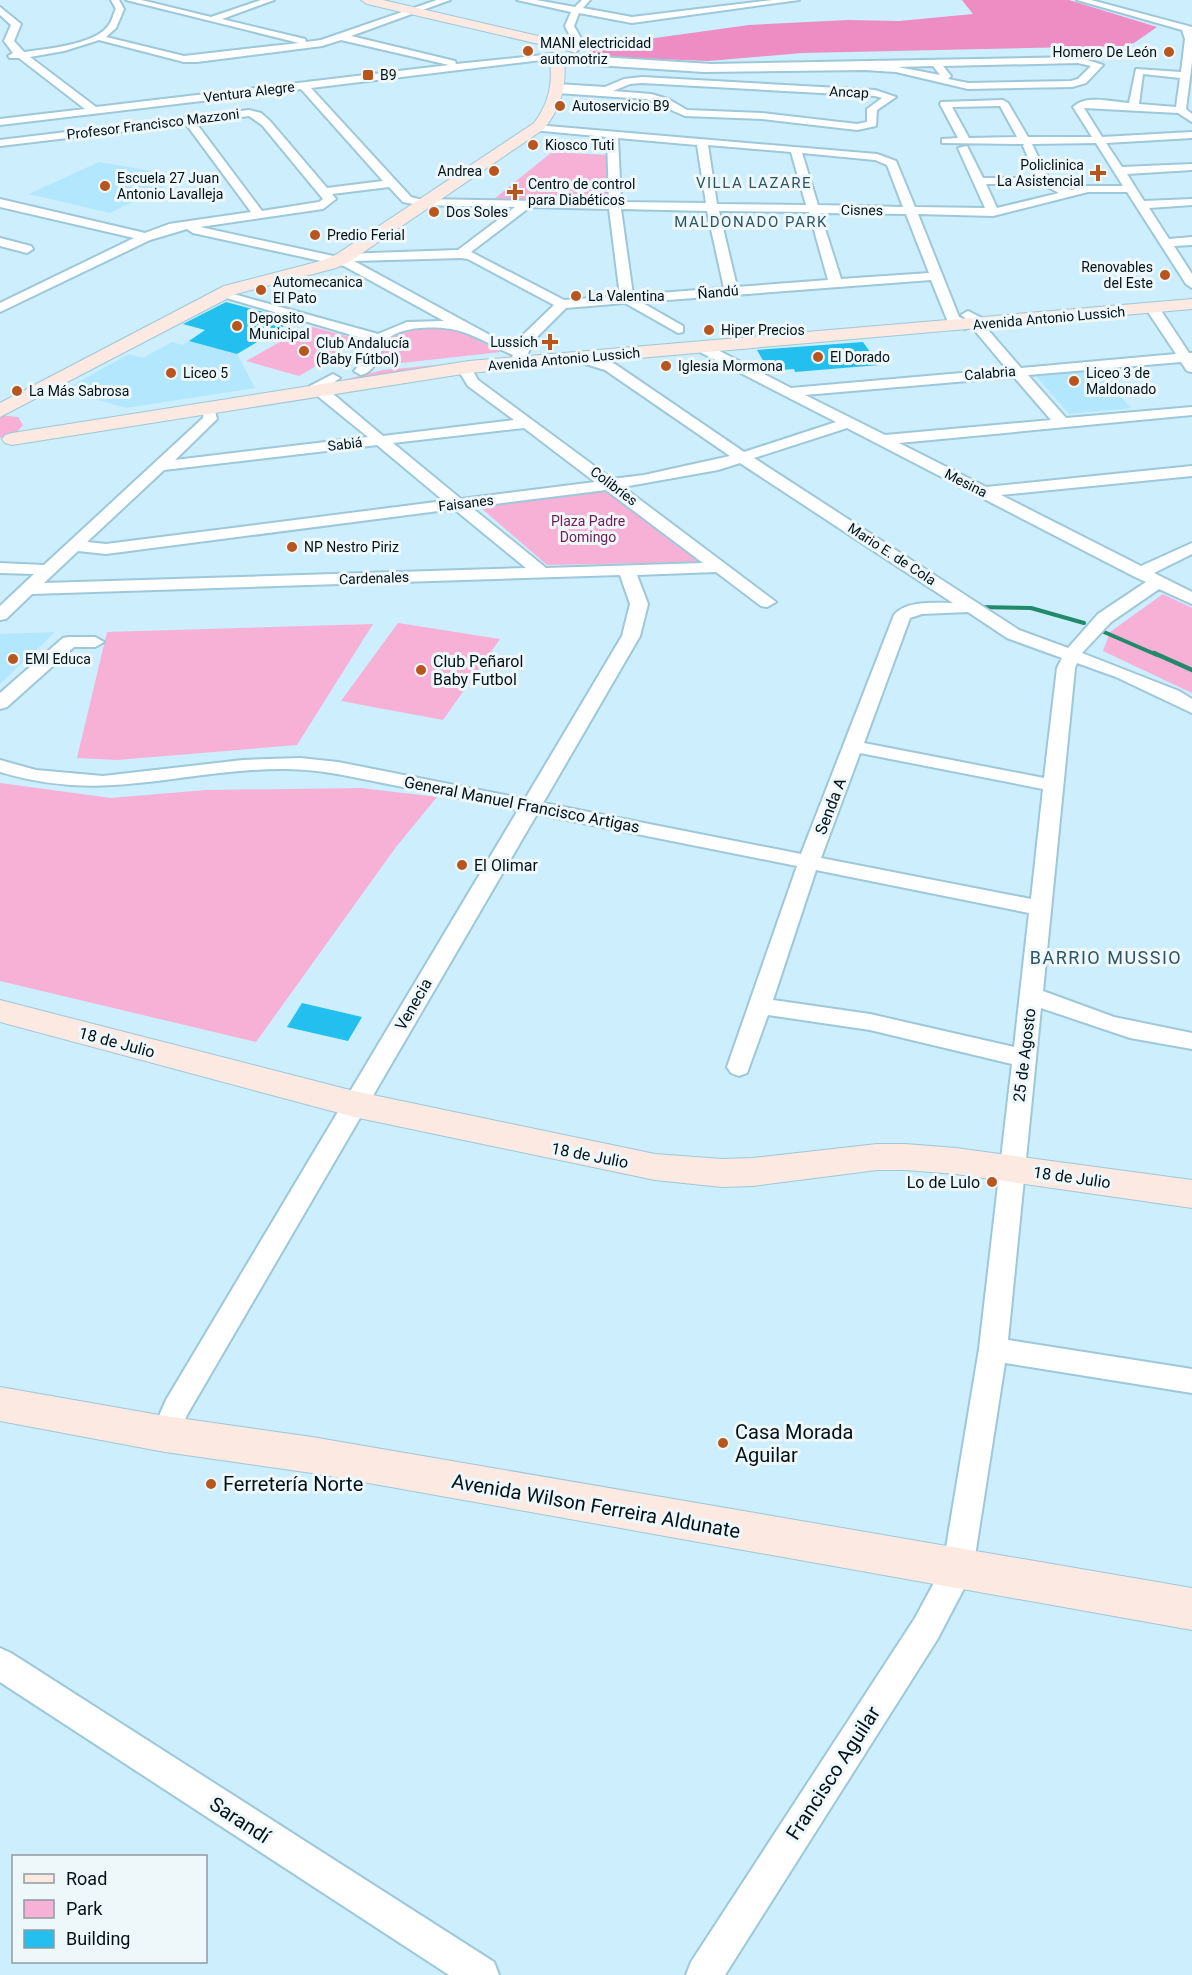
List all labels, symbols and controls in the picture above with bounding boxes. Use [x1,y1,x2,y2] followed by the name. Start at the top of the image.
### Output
[540,35,651,67] place label: MANI electricidad automotriz
[521,44,535,58] marker: MANI electricidad automotriz
[1052,44,1157,60] place label: Homero De León
[1162,45,1176,59] marker: Homero De León
[380,67,397,83] place label: B9
[361,68,375,82] marker: B9
[203,78,295,106] street label: Ventura Alegre
[829,83,869,101] street label: Ancap
[572,98,670,114] place label: Autoservicio B9
[553,99,567,113] marker: Autoservicio B9
[66,105,240,143] street label: Profesor Francisco Mazzoni
[545,137,614,153] place label: Kiosco Tuti
[526,138,540,152] marker: Kiosco Tuti
[997,157,1084,189] place label: Policlinica La Asistencial
[438,163,482,179] place label: Andrea
[487,164,501,178] marker: Andrea
[1089,164,1107,182] marker: Policlinica La Asistencial
[117,170,223,202] place label: Escuela 27 Juan Antonio Lavalleja
[696,174,812,192] district label: VILLA LAZARE
[528,176,635,208] place label: Centro de control para Diabéticos
[98,179,112,193] marker: Escuela 27 Juan Antonio Lavalleja
[506,183,524,201] marker: Centro de control para Diabéticos
[841,202,883,218] street label: Cisnes
[446,204,508,220] place label: Dos Soles
[427,205,441,219] marker: Dos Soles
[674,213,828,231] district label: MALDONADO PARK
[327,227,405,243] place label: Predio Ferial
[308,228,322,242] marker: Predio Ferial
[1081,259,1153,291] place label: Renovables del Este
[1158,268,1172,282] marker: Renovables del Este
[273,274,363,306] place label: Automecanica El Pato
[697,281,739,302] street label: Ñandú
[254,283,268,297] marker: Automecanica El Pato
[588,288,665,304] place label: La Valentina
[569,289,583,303] marker: La Valentina
[972,303,1126,333] street label: Avenida Antonio Lussich
[249,310,310,342] place label: Deposito Municipal
[230,319,244,333] marker: Deposito Municipal
[721,322,805,338] place label: Hiper Precios
[702,323,716,337] marker: Hiper Precios
[490,334,538,350] place label: Lussich
[316,335,409,368] place label: Club Andalucía (Baby Fútbol)
[543,335,557,349] marker: Lussich
[297,344,311,358] marker: Club Andalucía (Baby Fútbol)
[487,344,641,374] street label: Avenida Antonio Lussich
[830,349,890,365] place label: El Dorado
[811,350,825,364] marker: El Dorado
[678,358,783,374] place label: Iglesia Mormona
[659,359,673,373] marker: Iglesia Mormona
[964,363,1016,383] street label: Calabria
[183,365,228,381] place label: Liceo 5
[1086,365,1156,397] place label: Liceo 3 de Maldonado
[164,366,178,380] marker: Liceo 5
[1067,374,1081,388] marker: Liceo 3 de Maldonado
[29,383,129,399] place label: La Más Sabrosa
[10,384,24,398] marker: La Más Sabrosa
[327,434,363,454] street label: Sabiá
[587,463,641,509] street label: Colibríes
[942,466,990,500] street label: Mesina
[437,492,495,514] street label: Faisanes
[551,513,625,545] park label: Plaza Padre Domingo
[845,520,939,588] street label: Mario E. de Cola
[304,539,399,555] place label: NP Nestro Piriz
[285,540,299,554] marker: NP Nestro Piriz
[339,569,409,587] street label: Cardenales
[25,651,91,667] place label: EMI Educa
[6,652,20,666] marker: EMI Educa
[433,652,523,689] place label: Club Peñarol Baby Futbol
[414,663,428,677] marker: Club Peñarol Baby Futbol
[402,772,641,837] street label: General Manuel Francisco Artigas
[811,775,850,837] street label: Senda A
[474,856,538,875] place label: El Olimar
[455,858,469,872] marker: El Olimar
[1030,947,1182,968] district label: BARRIO MUSSIO
[391,975,436,1034] street label: Venecia
[1009,1007,1040,1103] street label: 25 de Agosto
[77,1023,157,1062] street label: 18 de Julio
[550,1139,630,1172] street label: 18 de Julio
[1032,1163,1112,1192] street label: 18 de Julio
[907,1173,980,1192] place label: Lo de Lulo
[985,1175,999,1189] marker: Lo de Lulo
[735,1420,853,1467] place label: Casa Morada Aguilar
[716,1436,730,1450] marker: Casa Morada Aguilar
[450,1469,742,1543] street label: Avenida Wilson Ferreira Aldunate
[223,1472,363,1496] place label: Ferretería Norte
[204,1477,218,1491] marker: Ferretería Norte
[781,1702,885,1844] street label: Francisco Aguilar
[205,1792,276,1849] street label: Sarandí
[12,1855,207,1963] legend
[66,1868,107,1889] text: Road
[66,1898,103,1919] text: Park
[66,1928,130,1949] text: Building

